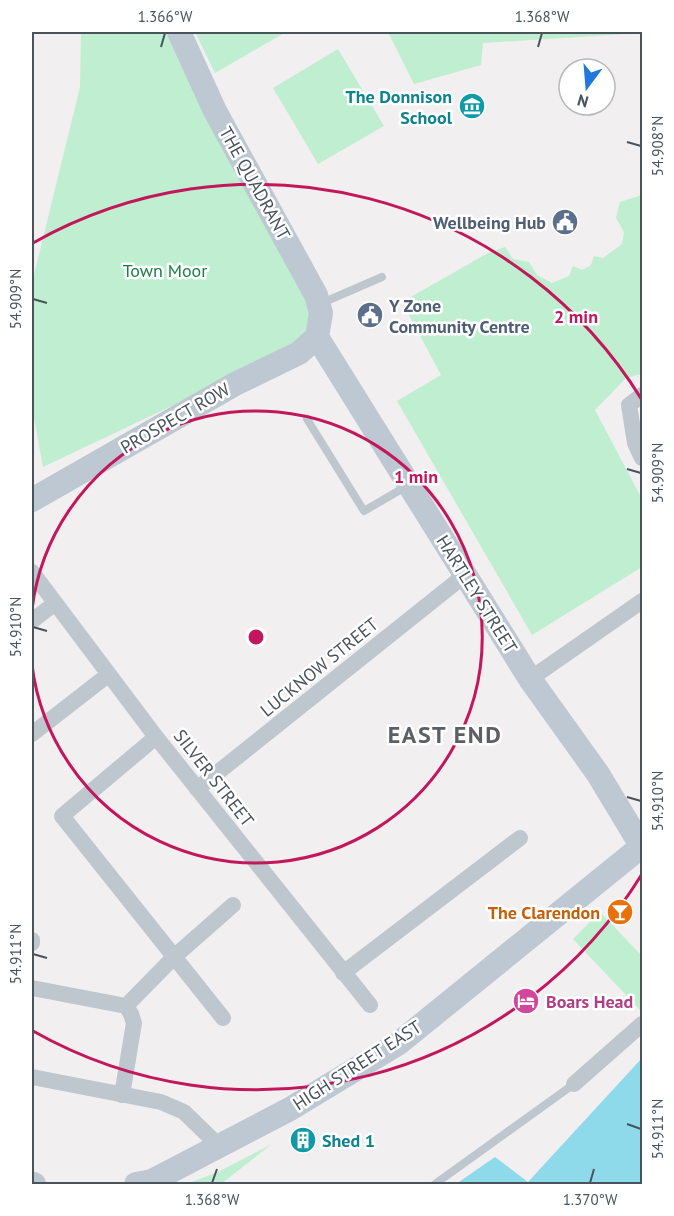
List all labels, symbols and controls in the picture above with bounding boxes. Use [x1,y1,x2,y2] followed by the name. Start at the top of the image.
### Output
[138,7,193,26] text: 1.366°W
[515,7,570,26] text: 1.368°W
[557,57,617,117] north arrow
[345,85,453,129] place label: The Donnison School
[575,90,591,112] text: N
[457,91,487,121] museum icon: The Donnison School
[648,116,667,176] text: 54.908°N
[214,122,296,244] street label: THE QUADRANT
[550,207,580,237] public building icon: Wellbeing Hub
[433,211,546,234] place label: Wellbeing Hub
[123,259,207,282] park label: Town Moor
[6,269,25,329] text: 54.909°N
[388,294,530,338] place label: Y Zone Community Centre
[355,300,385,330] public building icon: Y Zone Community Centre
[554,305,598,328] text: 2 min
[116,377,234,459] street label: PROSPECT ROW
[648,443,667,503] text: 54.909°N
[394,465,438,488] text: 1 min
[431,531,523,657] street label: HARTLEY STREET
[6,597,25,657] text: 54.910°N
[255,612,383,722] street label: LUCKNOW STREET
[246,627,266,647] centre of rings
[388,719,502,750] district label: EAST END
[169,725,259,831] street label: SILVER STREET
[648,771,667,831] text: 54.910°N
[605,897,635,927] bar icon: The Clarendon
[488,901,600,924] place label: The Clarendon
[6,924,25,984] text: 54.911°N
[511,986,541,1016] hotel icon: Boars Head
[546,990,633,1013] place label: Boars Head
[288,1015,426,1115] street label: HIGH STREET EAST
[648,1099,667,1159] text: 54.911°N
[288,1125,318,1155] building icon: Shed 1
[322,1129,375,1152] place label: Shed 1
[185,1190,240,1209] text: 1.368°W
[563,1190,618,1209] text: 1.370°W

